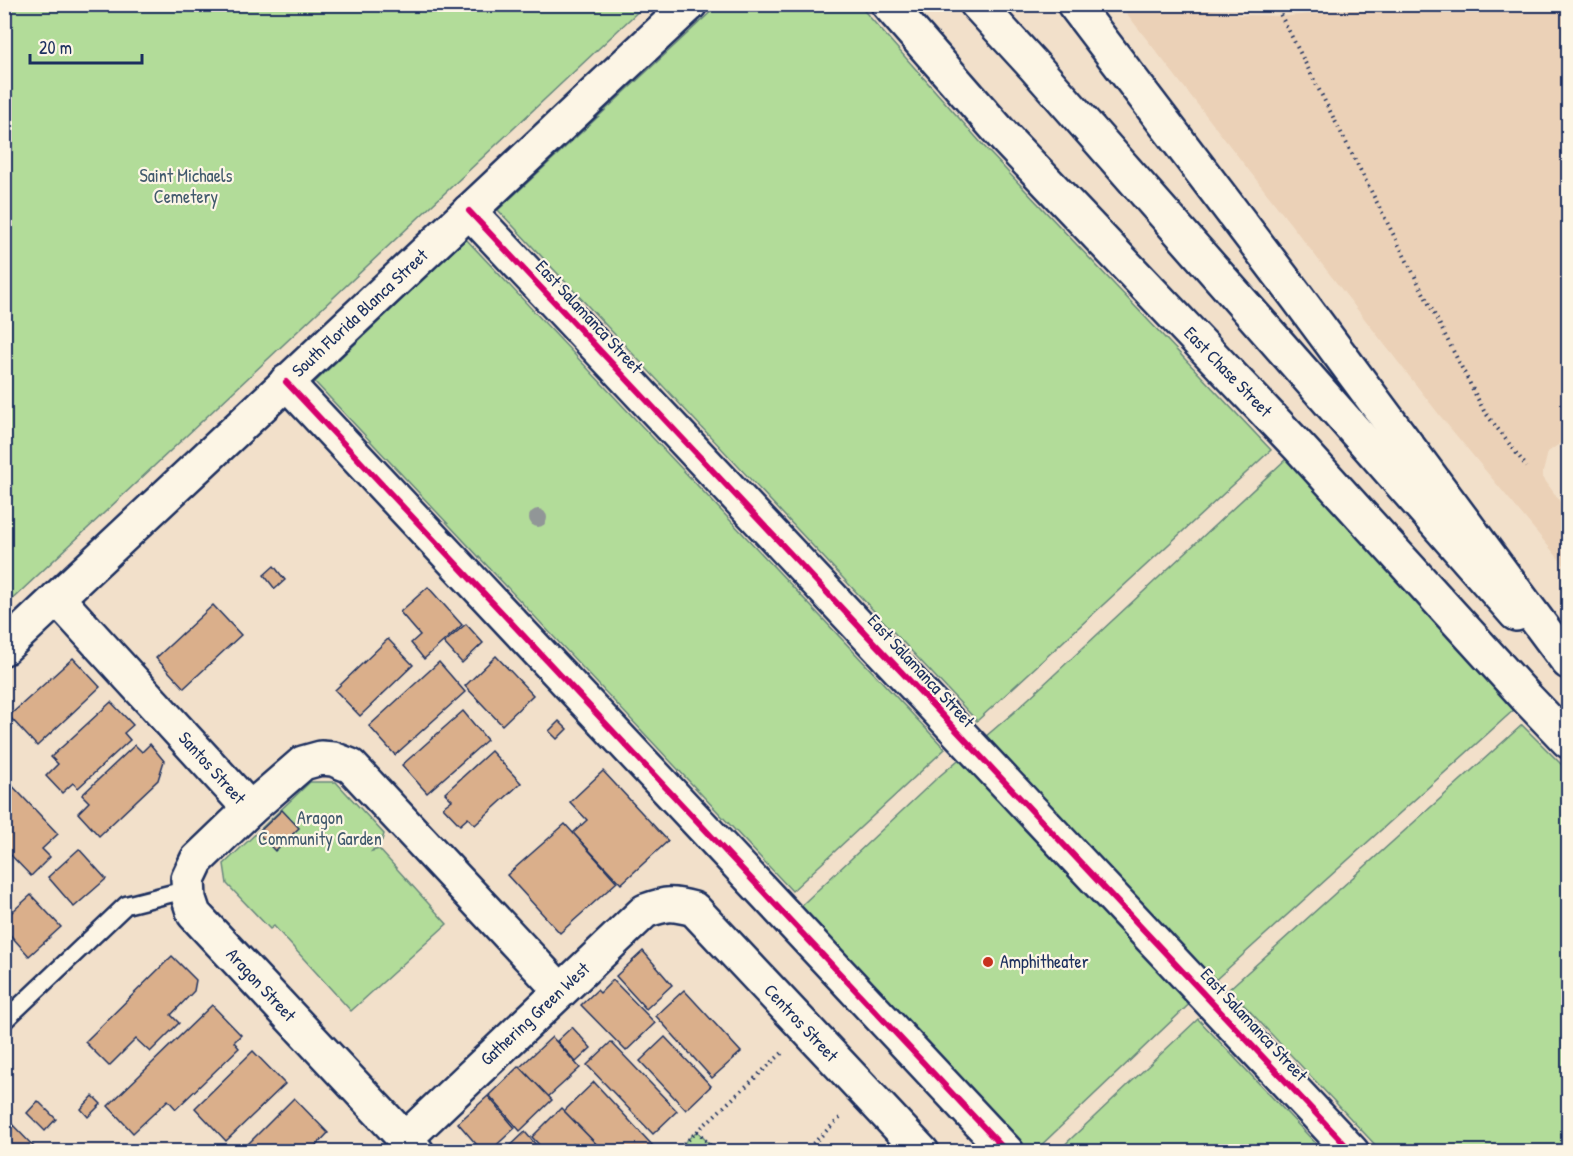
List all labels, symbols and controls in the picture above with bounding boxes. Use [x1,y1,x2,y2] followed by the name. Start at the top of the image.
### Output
[30,27,142,65] scale bar
[39,35,72,60] text: 20 m
[139,163,233,209] park label: Saint Michaels Cemetery
[286,242,434,382] street label: South Florida Blanca Street
[530,254,649,380] street label: East Salamanca Street
[1179,321,1279,423] street label: East Chase Street
[862,608,981,734] street label: East Salamanca Street
[173,726,252,810] street label: Santos Street
[258,805,382,851] park label: Aragon Community Garden
[221,942,303,1027] street label: Aragon Street
[1000,949,1089,974] place label: Amphitheater
[981,955,995,969] marker: Amphitheater
[474,956,595,1071] street label: Gathering Green West
[1195,962,1314,1088] street label: East Salamanca Street
[759,978,845,1068] street label: Centros Street

